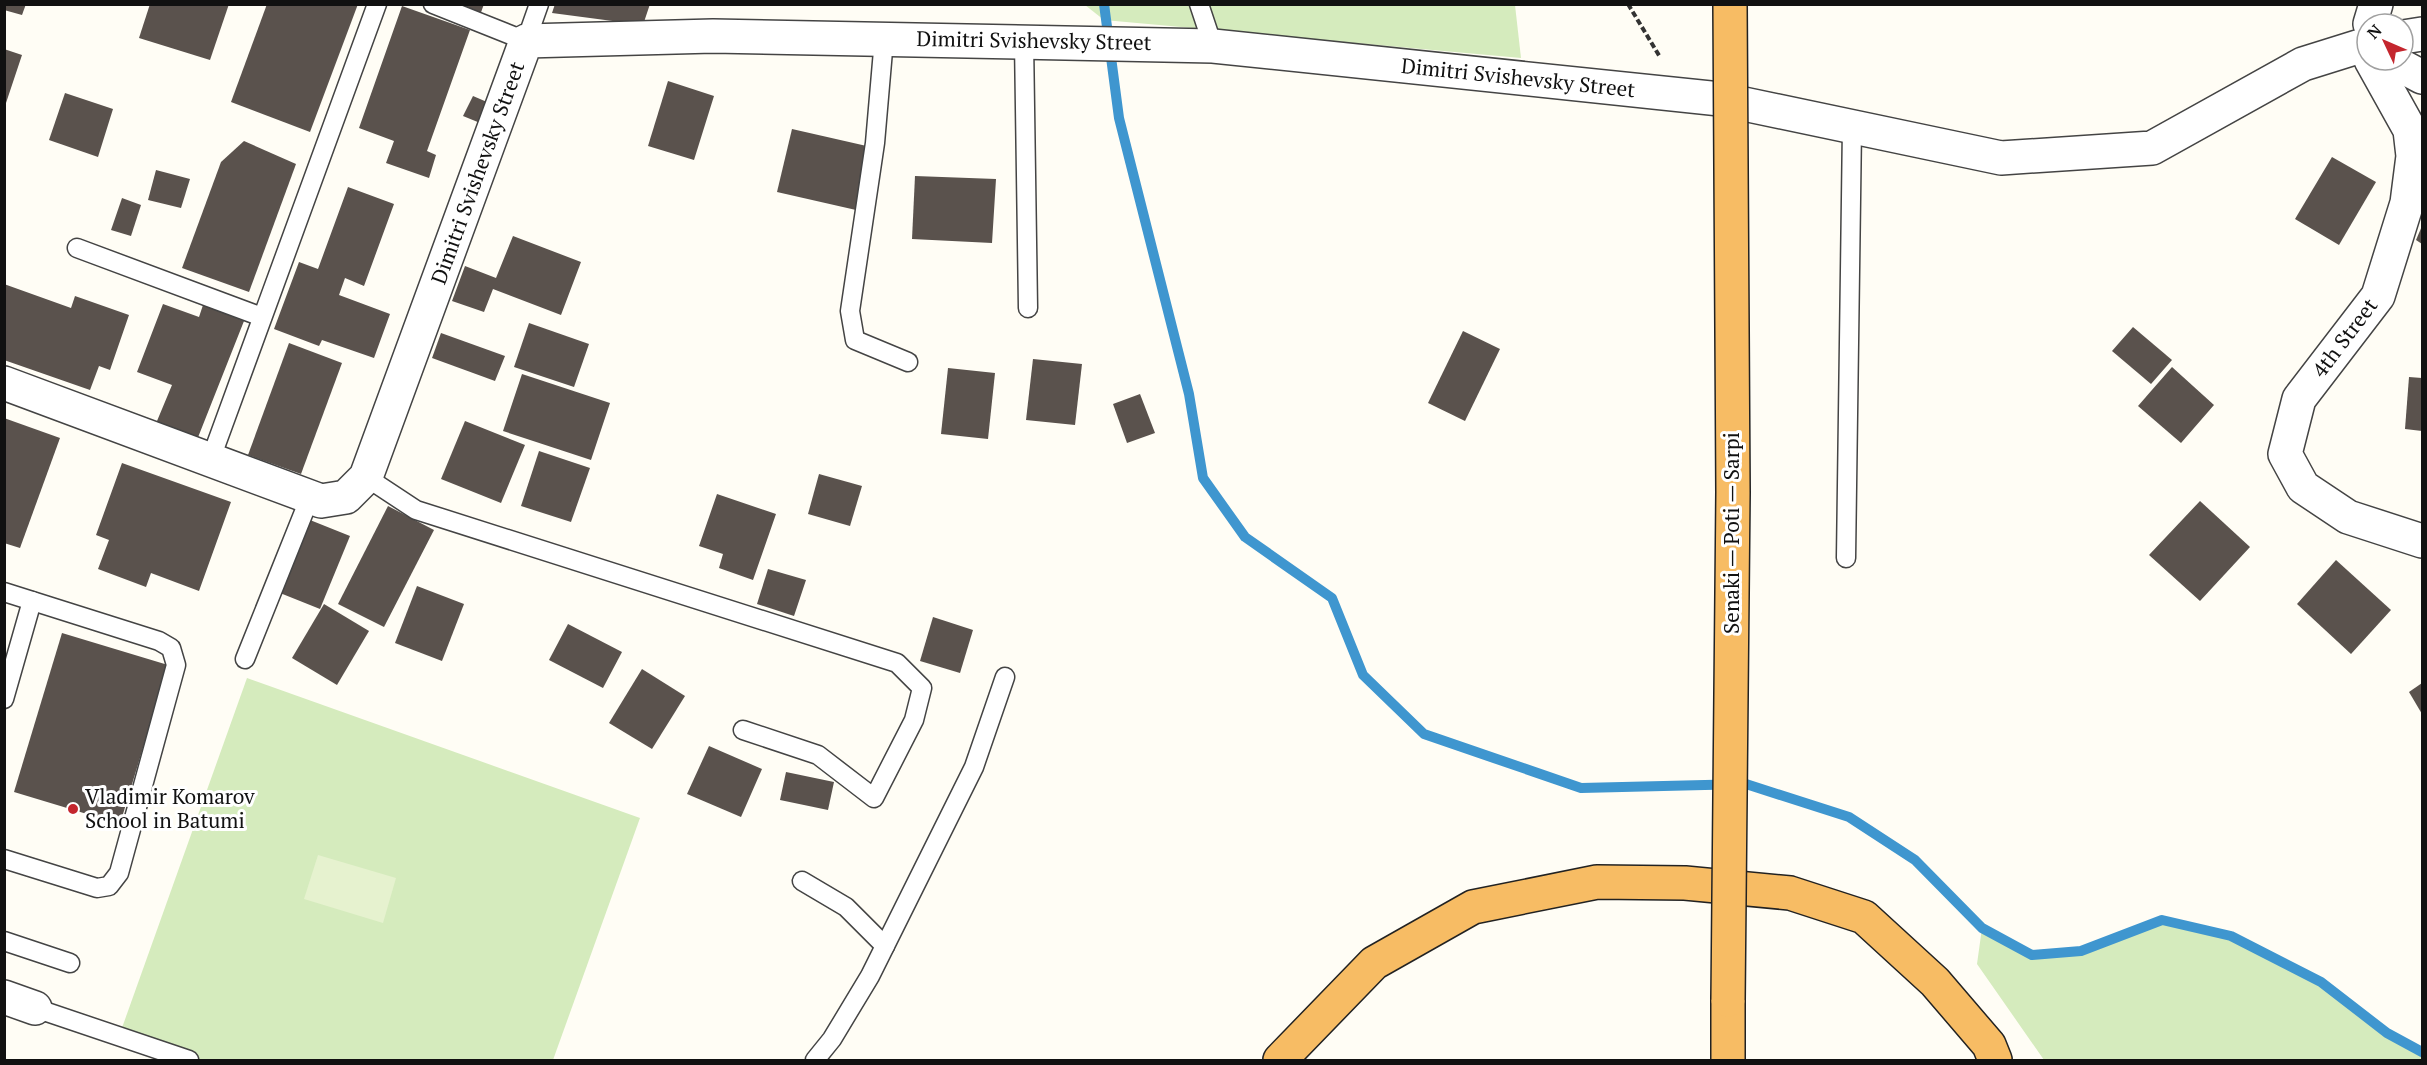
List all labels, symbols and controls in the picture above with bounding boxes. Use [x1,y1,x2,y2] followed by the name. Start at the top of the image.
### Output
[2355,12,2415,72] north arrow
[2362,20,2386,44] text: N
[916,24,1152,56] street label: Dimitri Svishevsky Street
[1400,51,1637,103] street label: Dimitri Svishevsky Street
[424,57,530,288] street label: Dimitri Svishevsky Street
[2305,292,2383,383] street label: 4th Street
[1717,432,1745,634] street label: Senaki — Poti — Sarpi
[85,782,255,834] place label: Vladimir Komarov School in Batumi
[66,802,80,816] marker: Vladimir Komarov School in Batumi

